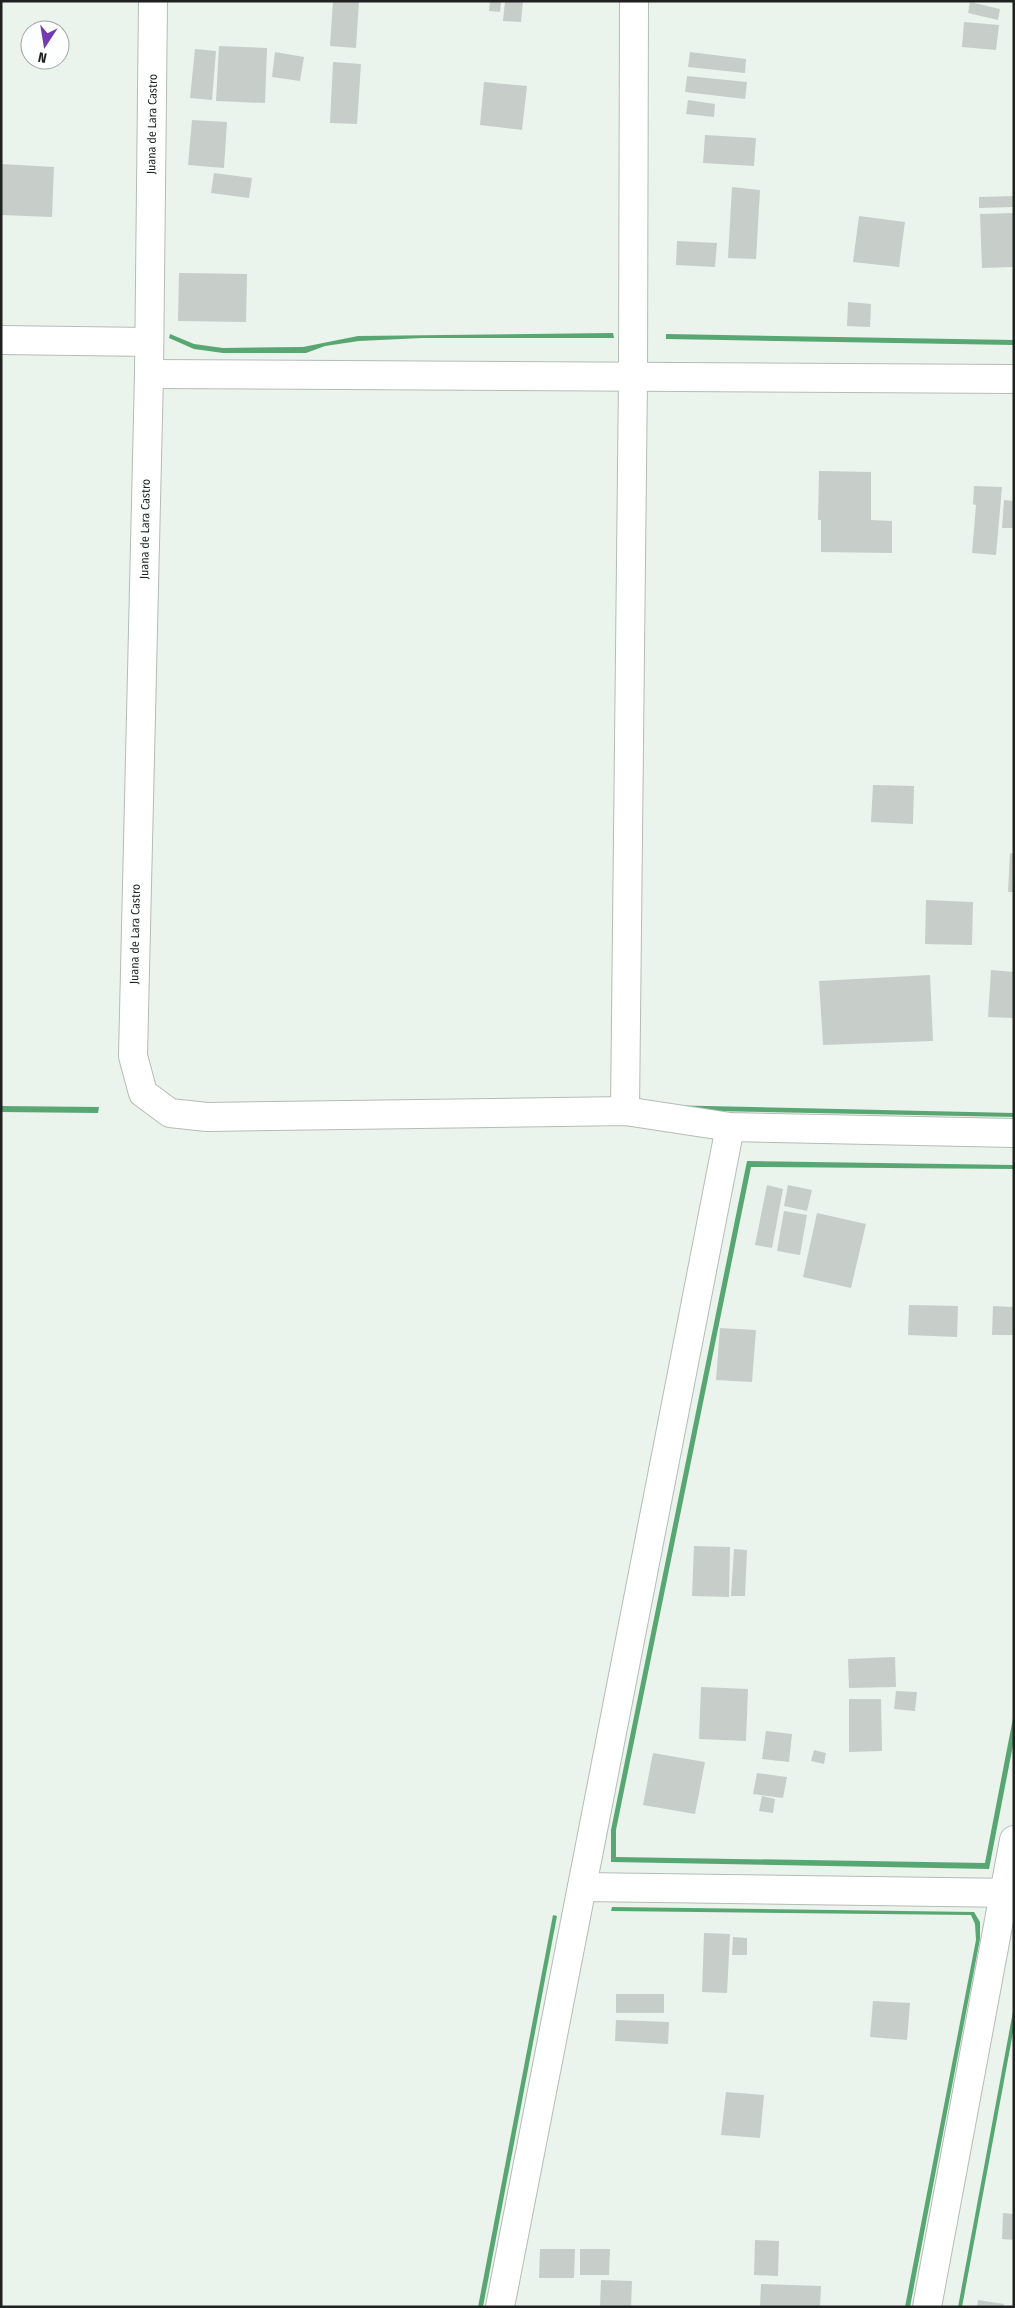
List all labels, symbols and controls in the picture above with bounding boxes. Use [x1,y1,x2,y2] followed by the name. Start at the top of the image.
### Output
[20,20,70,70] north arrow
[37,48,48,66] text: N
[144,74,160,174] street label: Juana de Lara Castro
[137,479,153,579] street label: Juana de Lara Castro
[127,884,143,984] street label: Juana de Lara Castro

